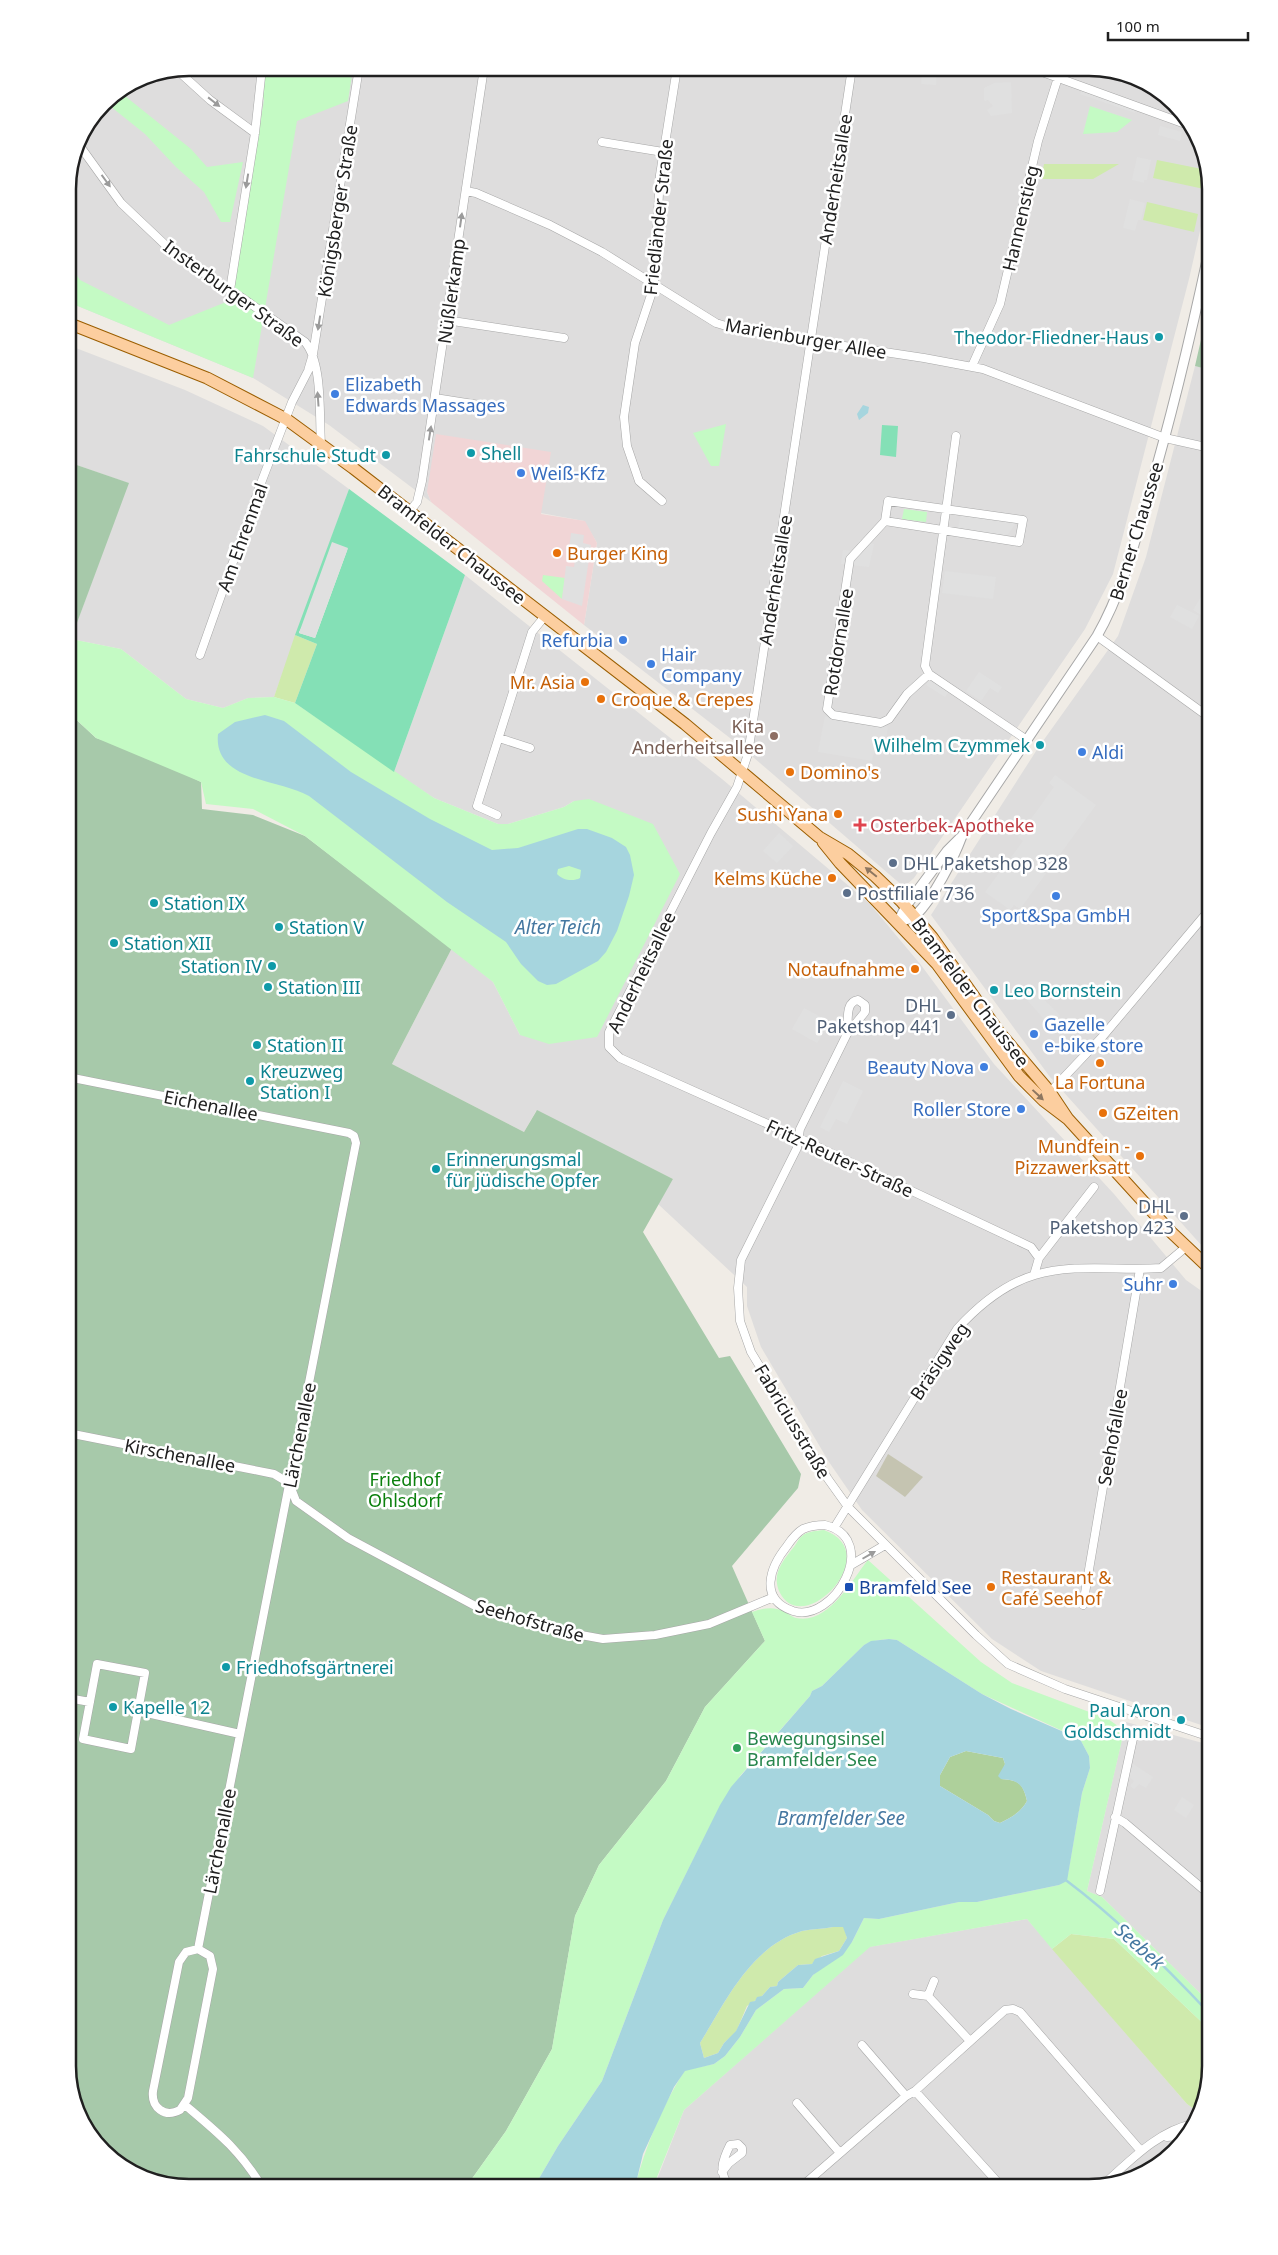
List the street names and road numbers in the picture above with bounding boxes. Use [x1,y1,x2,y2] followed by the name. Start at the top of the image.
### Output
[813,112,857,246] street label: Anderheitsallee
[312,123,362,299] street label: Königsberger Straße
[638,138,678,296] street label: Friedländer Straße
[996,163,1044,273] street label: Hannenstieg
[159,234,309,352] street label: Insterburger Straße
[432,237,470,345] street label: Nüßlerkamp
[723,312,889,364] street label: Marienburger Allee
[1103,459,1169,603] street label: Berner Chaussee
[211,479,273,595] street label: Am Ehrenmal
[373,479,531,609] street label: Bramfelder Chaussee
[753,513,797,647] street label: Anderheitsallee
[818,586,858,698] street label: Rotdornallee
[601,907,681,1037] street label: Anderheitsallee
[907,912,1035,1072] street label: Bramfelder Chaussee
[162,1084,260,1126] street label: Eichenallee
[763,1113,917,1203] street label: Fritz-Reuter-Straße
[904,1318,974,1404] street label: Bräsigweg
[749,1359,837,1483] street label: Fabriciusstraße
[277,1380,321,1490] street label: Lärchenallee
[1092,1387,1132,1487] street label: Seehofallee
[122,1432,238,1478] street label: Kirschenallee
[473,1593,587,1647] street label: Seehofstraße
[197,1786,241,1896] street label: Lärchenallee

